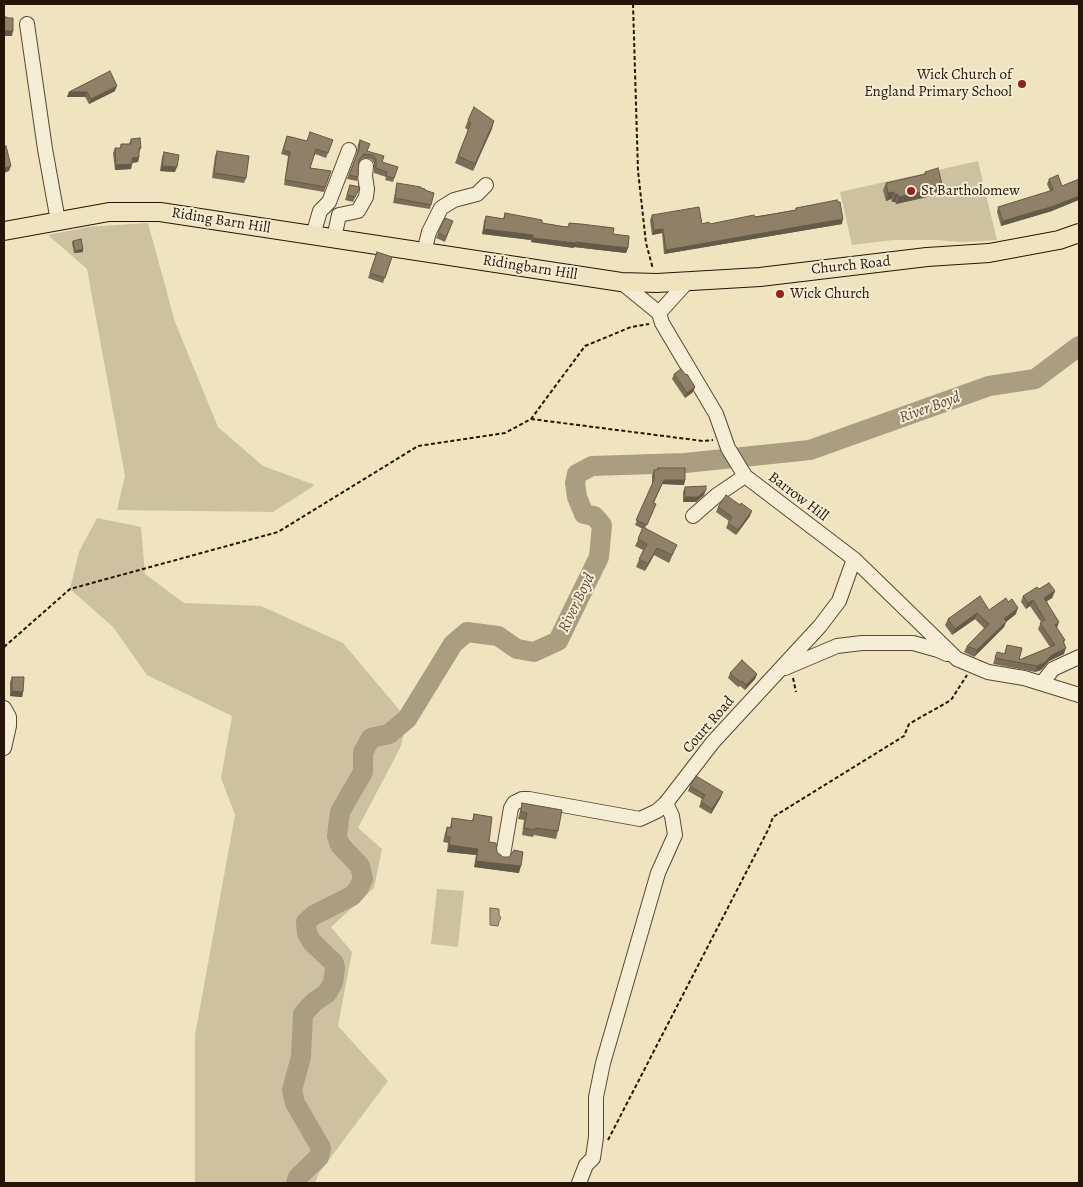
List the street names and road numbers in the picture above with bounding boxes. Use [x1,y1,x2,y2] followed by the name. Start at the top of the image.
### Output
[170,204,272,238] street label: Riding Barn Hill
[481,252,579,284] street label: Ridingbarn Hill
[810,253,892,279] street label: Church Road
[764,469,832,525] street label: Barrow Hill
[679,693,739,757] street label: Court Road

